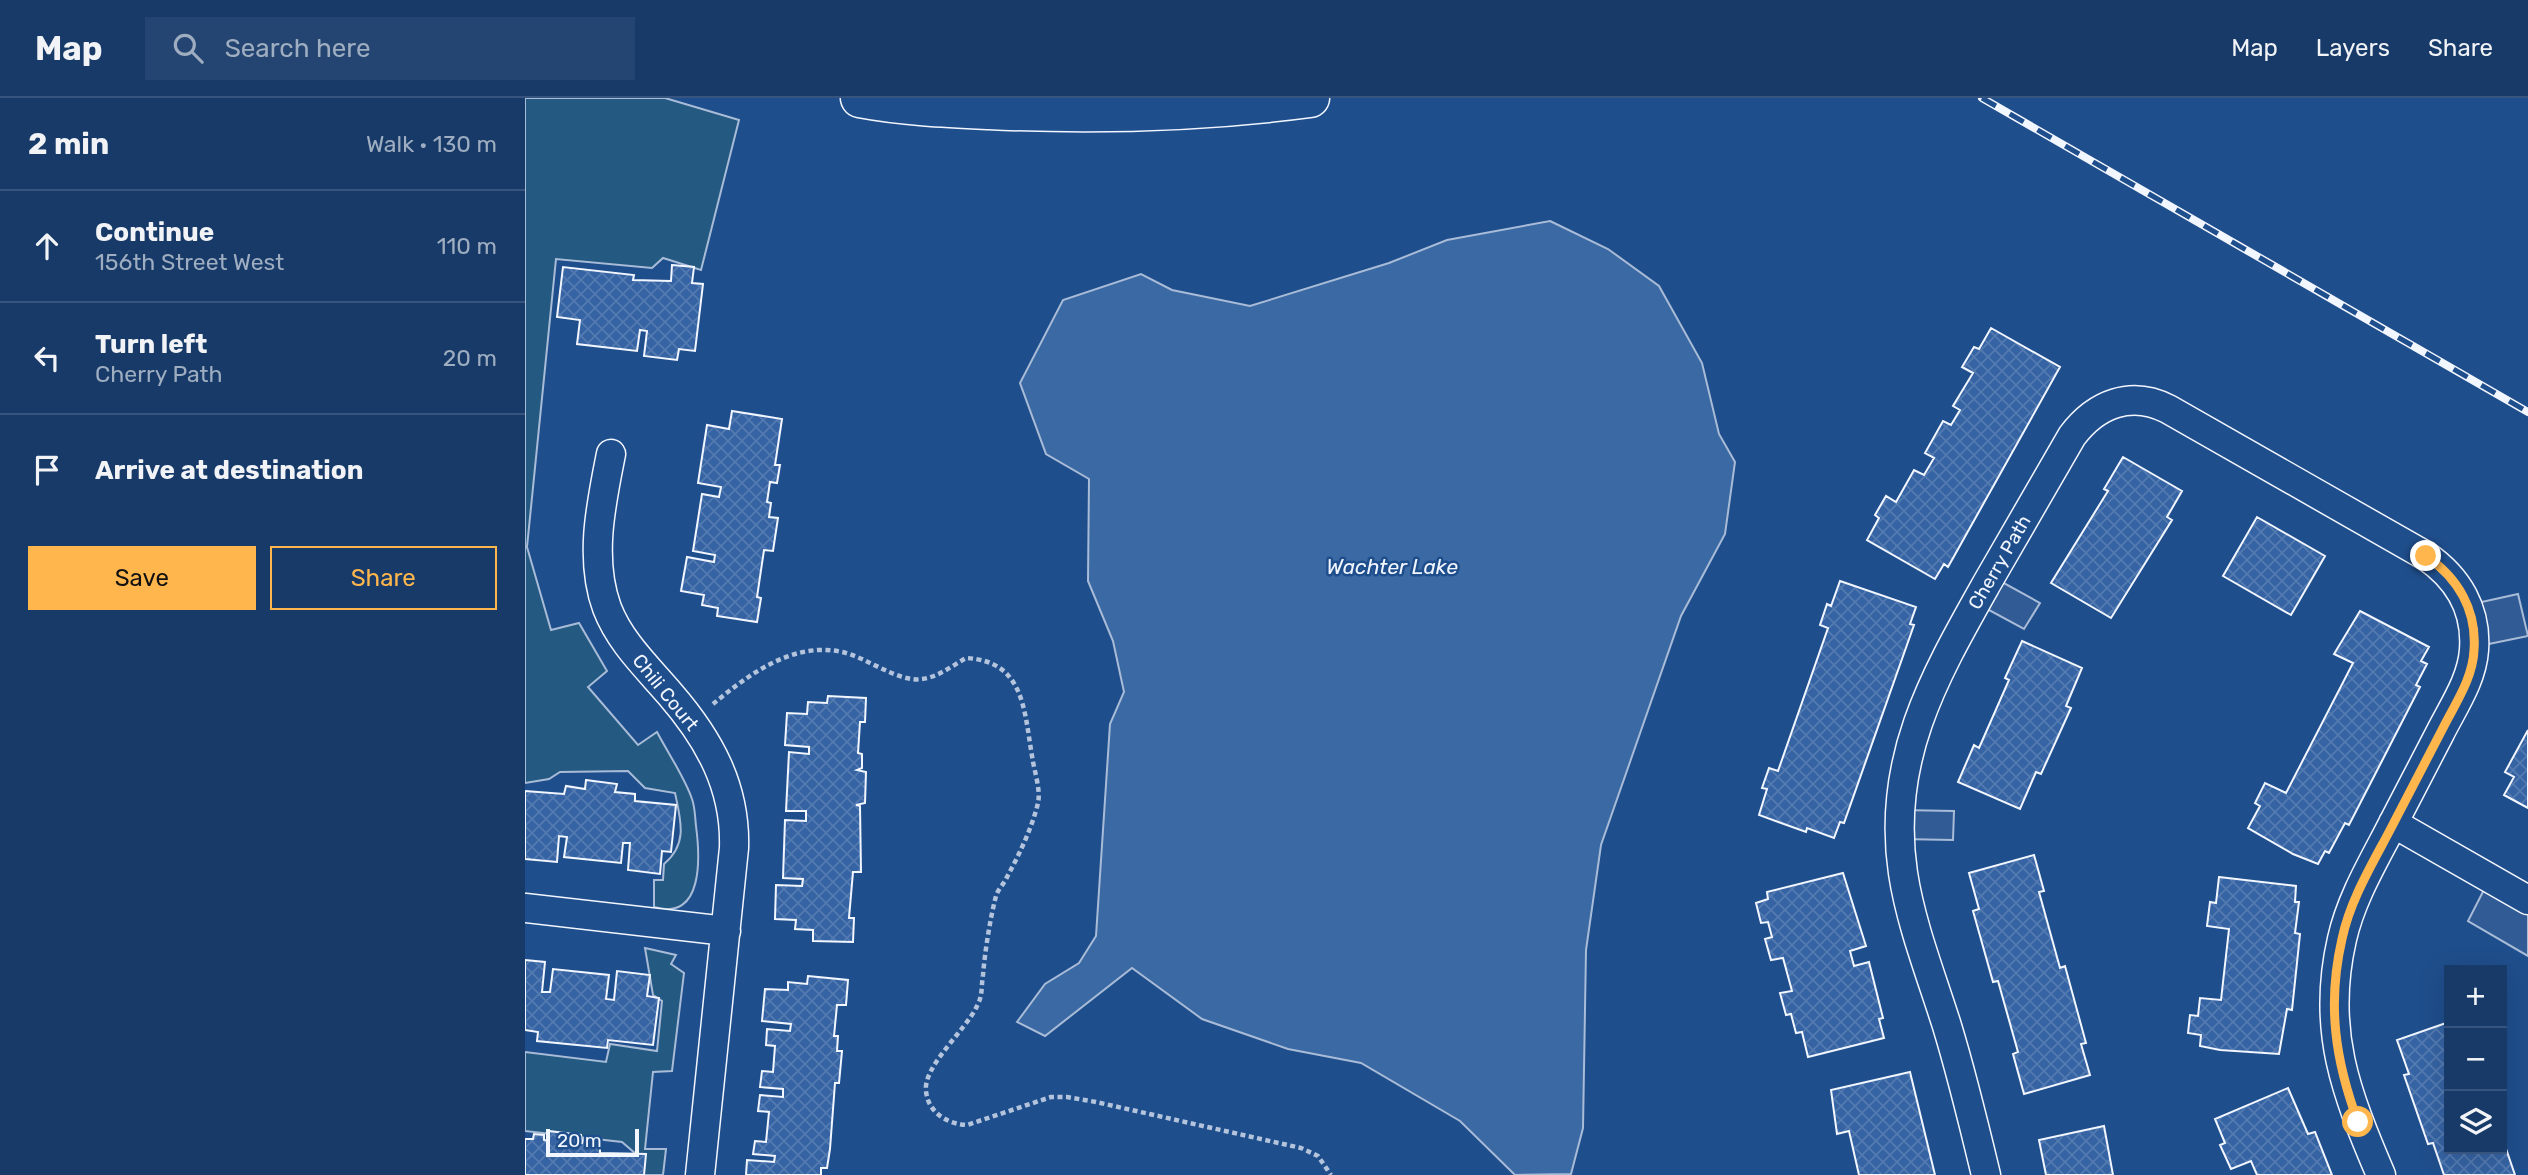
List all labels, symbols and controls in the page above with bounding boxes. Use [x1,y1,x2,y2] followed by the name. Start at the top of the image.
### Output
[145,17,635,80] search box
[35,29,103,68] text: Map
[169,29,207,67] icon: search
[225,33,370,64] text: Search here
[2231,34,2278,62] text: Map
[2316,34,2390,62] text: Layers
[2428,34,2493,62] text: Share
[28,126,109,162] text: 2 min
[366,130,497,158] text: Walk · 130 m
[95,217,214,248] text: Continue
[28,227,66,265] icon: ahead
[437,232,497,260] text: 110 m
[95,248,284,276] text: 156th Street West
[95,329,207,360] text: Turn left
[28,339,66,377] icon: left
[443,344,497,372] text: 20 m
[95,360,223,388] text: Cherry Path
[28,451,66,489] icon: arrive
[95,455,363,486] text: Arrive at destination
[1963,511,2036,614] street label: Cherry Path
[2410,540,2441,571] route end
[28,546,256,610] button: Save
[270,546,497,610] button: Share
[1326,554,1458,579] water label: Wachter Lake
[628,649,704,736] street label: Chili Court
[2444,965,2507,1154] map controls
[2444,965,2507,1028] button: +
[2444,1028,2507,1091] button: −
[2444,1091,2507,1154] button: layers
[2342,1106,2373,1137] route start
[546,1126,639,1158] scale bar
[557,1129,602,1152] text: 20 m

